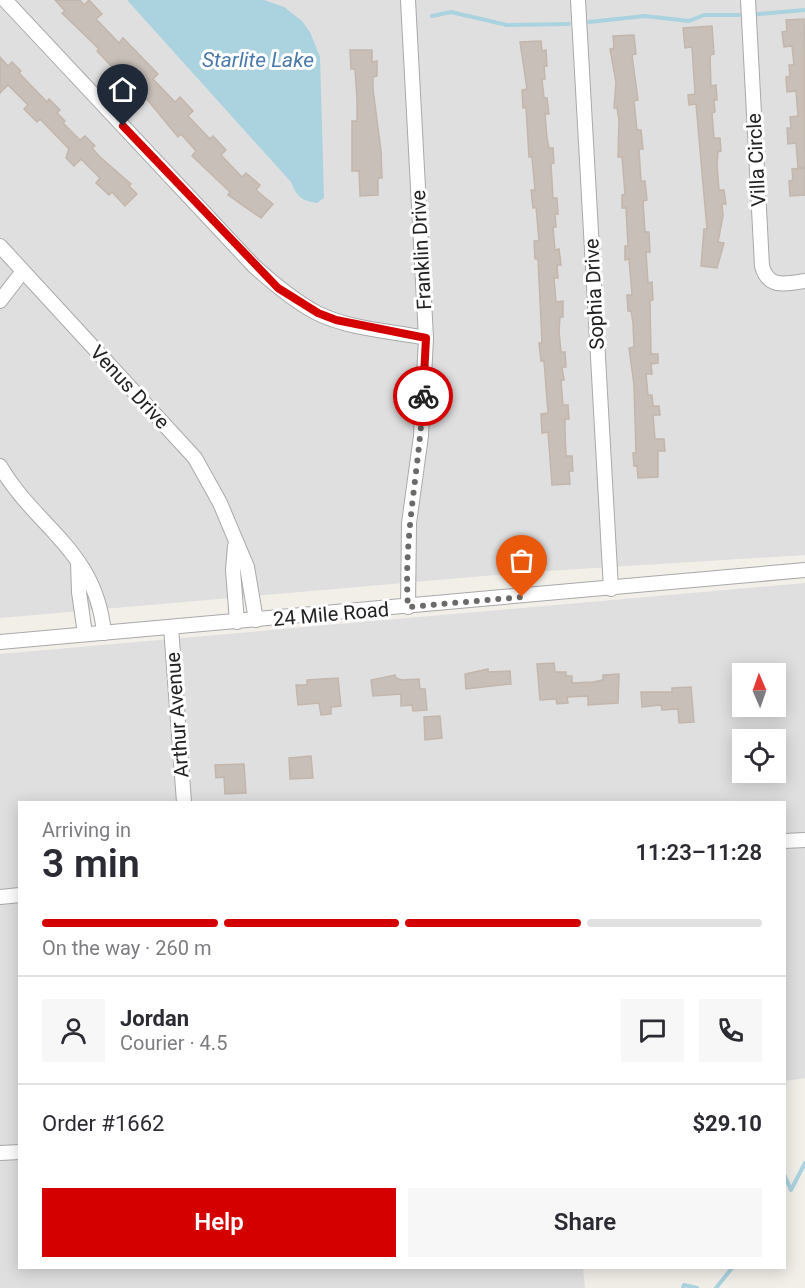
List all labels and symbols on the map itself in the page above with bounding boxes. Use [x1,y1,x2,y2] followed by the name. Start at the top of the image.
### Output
[202,48,314,72] water label: Starlite Lake
[97,64,148,126] pin
[742,113,770,207] street label: Villa Circle
[406,189,436,311] street label: Franklin Drive
[579,238,609,350] street label: Sophia Drive
[85,340,175,434] street label: Venus Drive
[393,366,453,426] courier
[496,535,547,597] pin
[272,597,390,631] street label: 24 Mile Road
[161,651,193,779] street label: Arthur Avenue
[732,663,786,717] north arrow

